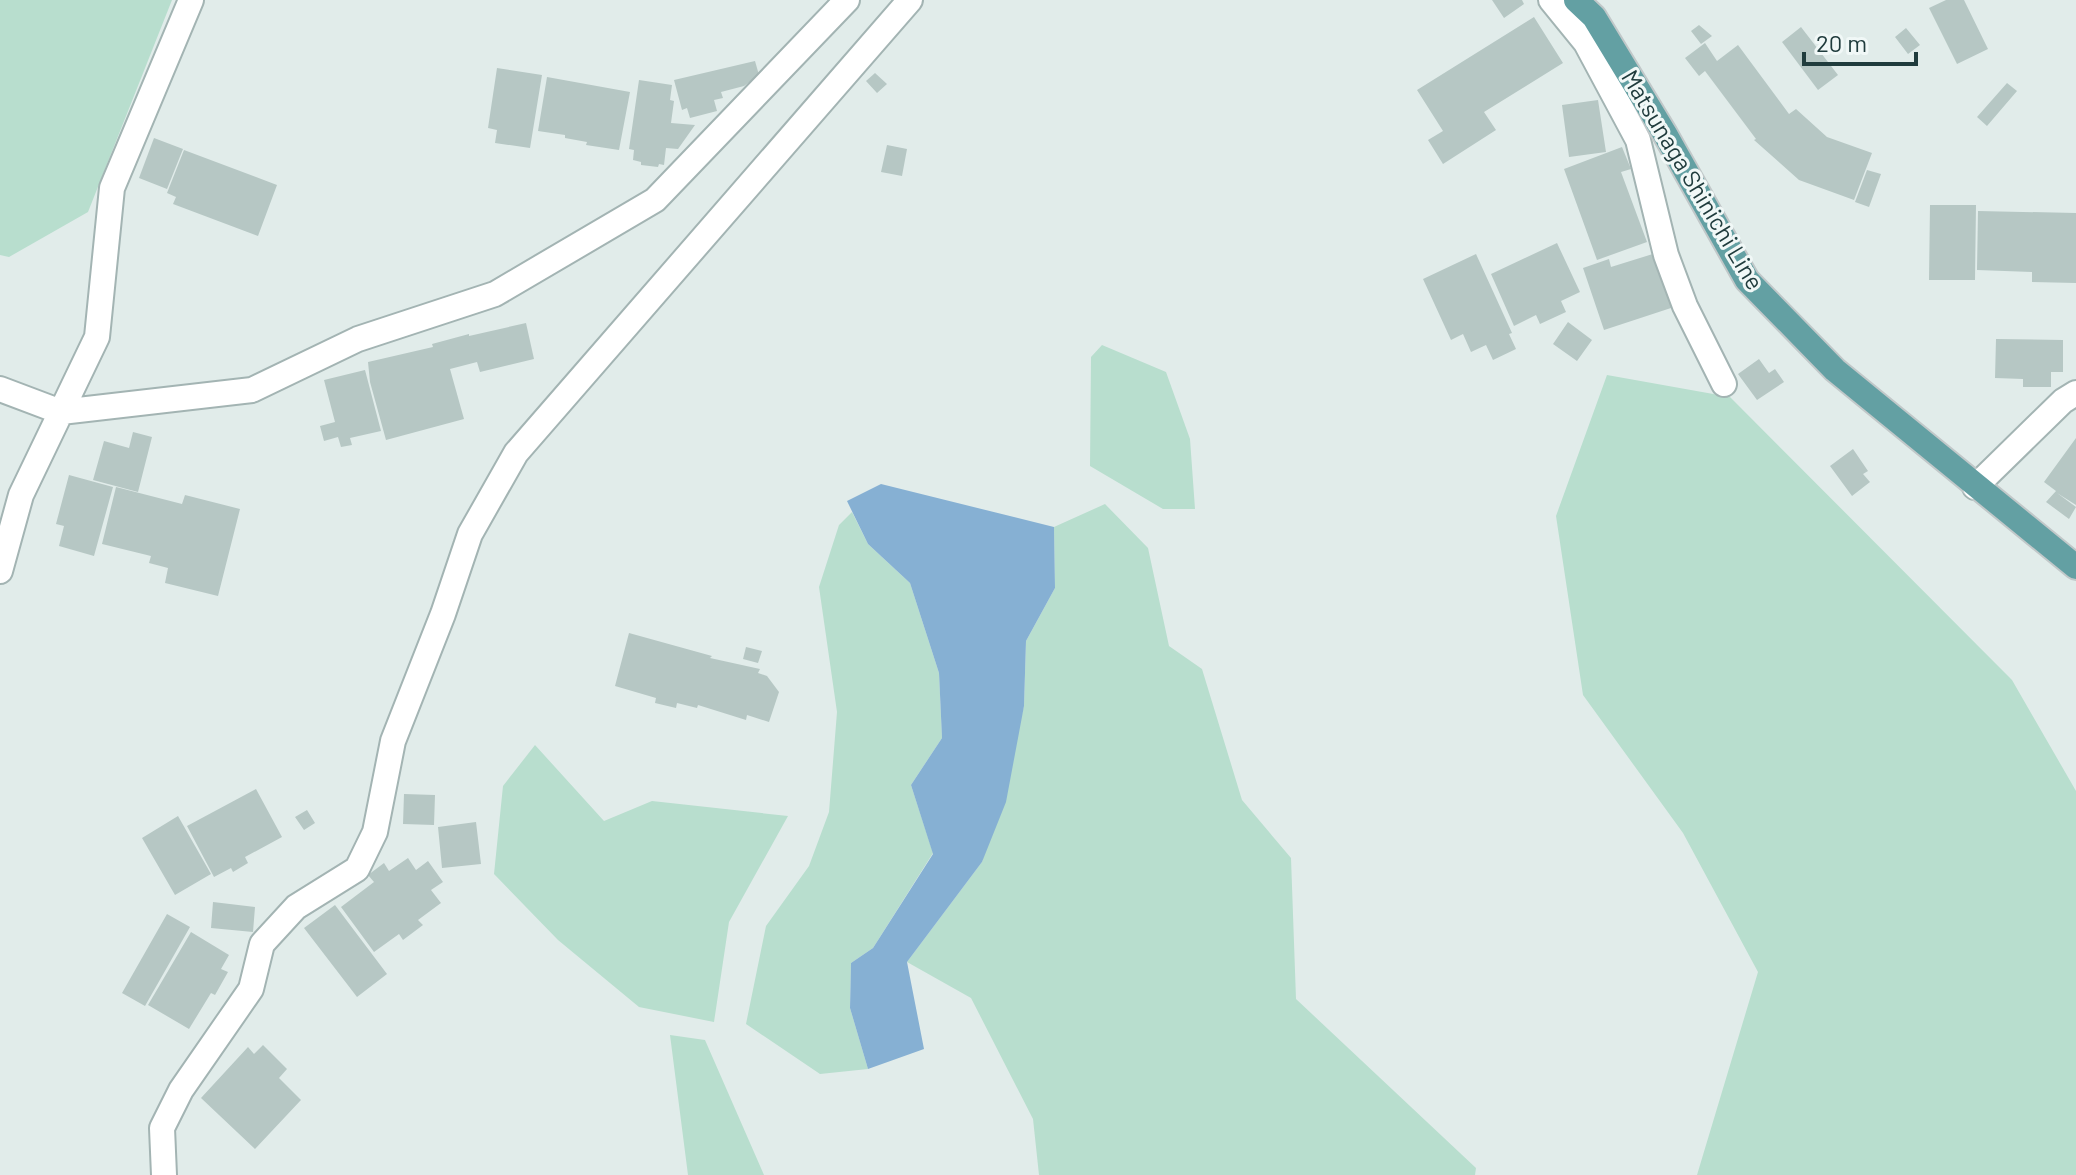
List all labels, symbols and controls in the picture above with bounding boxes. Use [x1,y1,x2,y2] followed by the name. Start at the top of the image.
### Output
[1804,16,1916,66] scale bar
[1816,28,1867,57] text: 20 m
[1616,64,1770,294] street label: Matsunaga Shinichi Line

